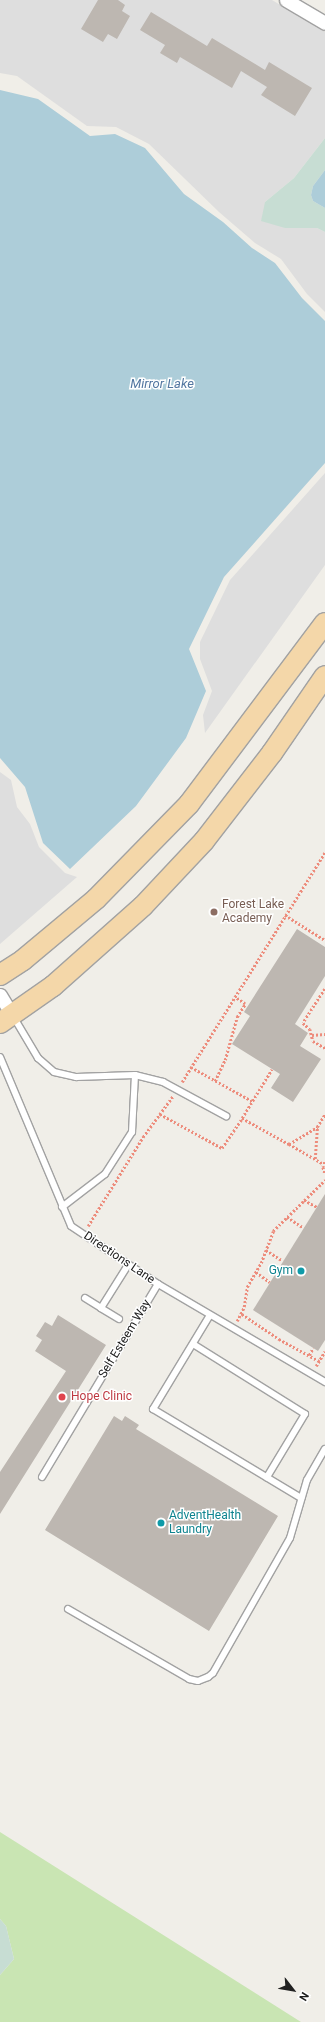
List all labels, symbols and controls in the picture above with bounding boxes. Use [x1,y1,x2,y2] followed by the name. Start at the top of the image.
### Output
[130,376,194,392] water label: Mirror Lake
[222,898,284,926] place label: Forest Lake Academy
[209,907,219,917] marker: Forest Lake Academy
[81,1229,157,1287] street label: Directions Lane
[269,1264,293,1278] place label: Gym
[296,1266,306,1276] marker: Gym
[96,1297,154,1381] street label: Self Esteem Way
[71,1390,132,1404] place label: Hope Clinic
[56,1391,68,1403] marker: Hope Clinic
[169,1509,241,1537] place label: AdventHealth Laundry
[156,1518,166,1528] marker: AdventHealth Laundry
[273,1970,313,2010] north arrow
[296,1990,311,2003] text: N

